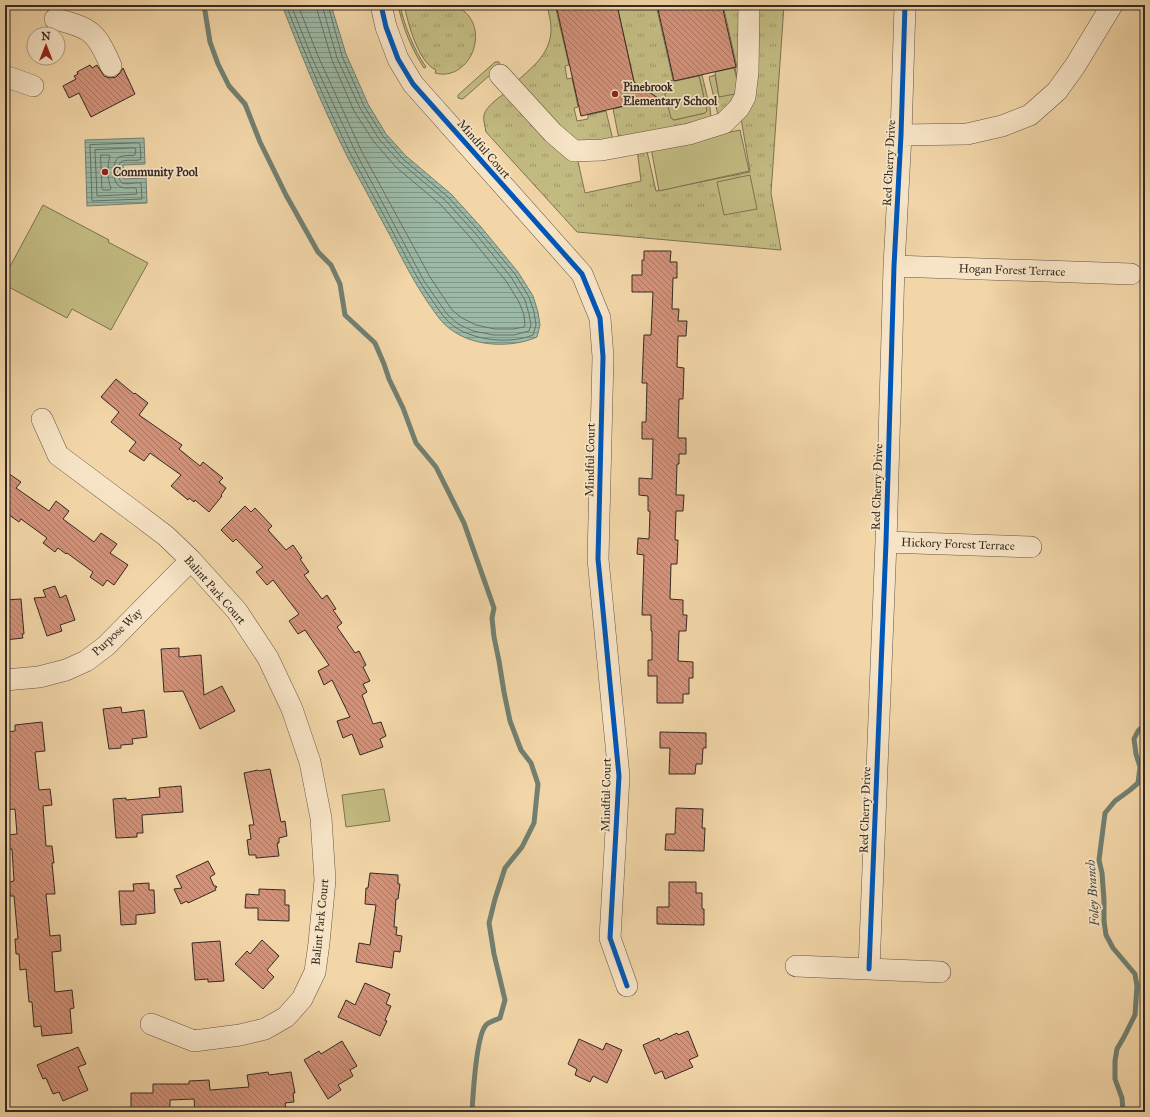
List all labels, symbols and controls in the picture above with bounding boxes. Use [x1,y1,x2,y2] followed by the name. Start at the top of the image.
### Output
[26,26,66,66] north arrow
[41,30,51,43] text: N
[623,80,718,109] place label: Pinebrook Elementary School
[610,89,620,99] marker: Pinebrook Elementary School
[454,117,514,182] street label: Mindful Court
[880,119,898,207] street label: Red Cherry Drive
[113,165,199,180] place label: Community Pool
[100,167,110,177] marker: Community Pool
[958,261,1066,280] street label: Hogan Forest Terrace
[582,422,598,497] street label: Mindful Court
[868,443,886,531] street label: Red Cherry Drive
[901,535,1015,553] street label: Hickory Forest Terrace
[181,553,249,628] street label: Balint Park Court
[89,605,145,659] street label: Purpose Way
[598,757,614,832] street label: Mindful Court
[856,766,874,854] street label: Red Cherry Drive
[1083,858,1103,928] water label: Foley Branch
[309,877,332,966] street label: Balint Park Court

